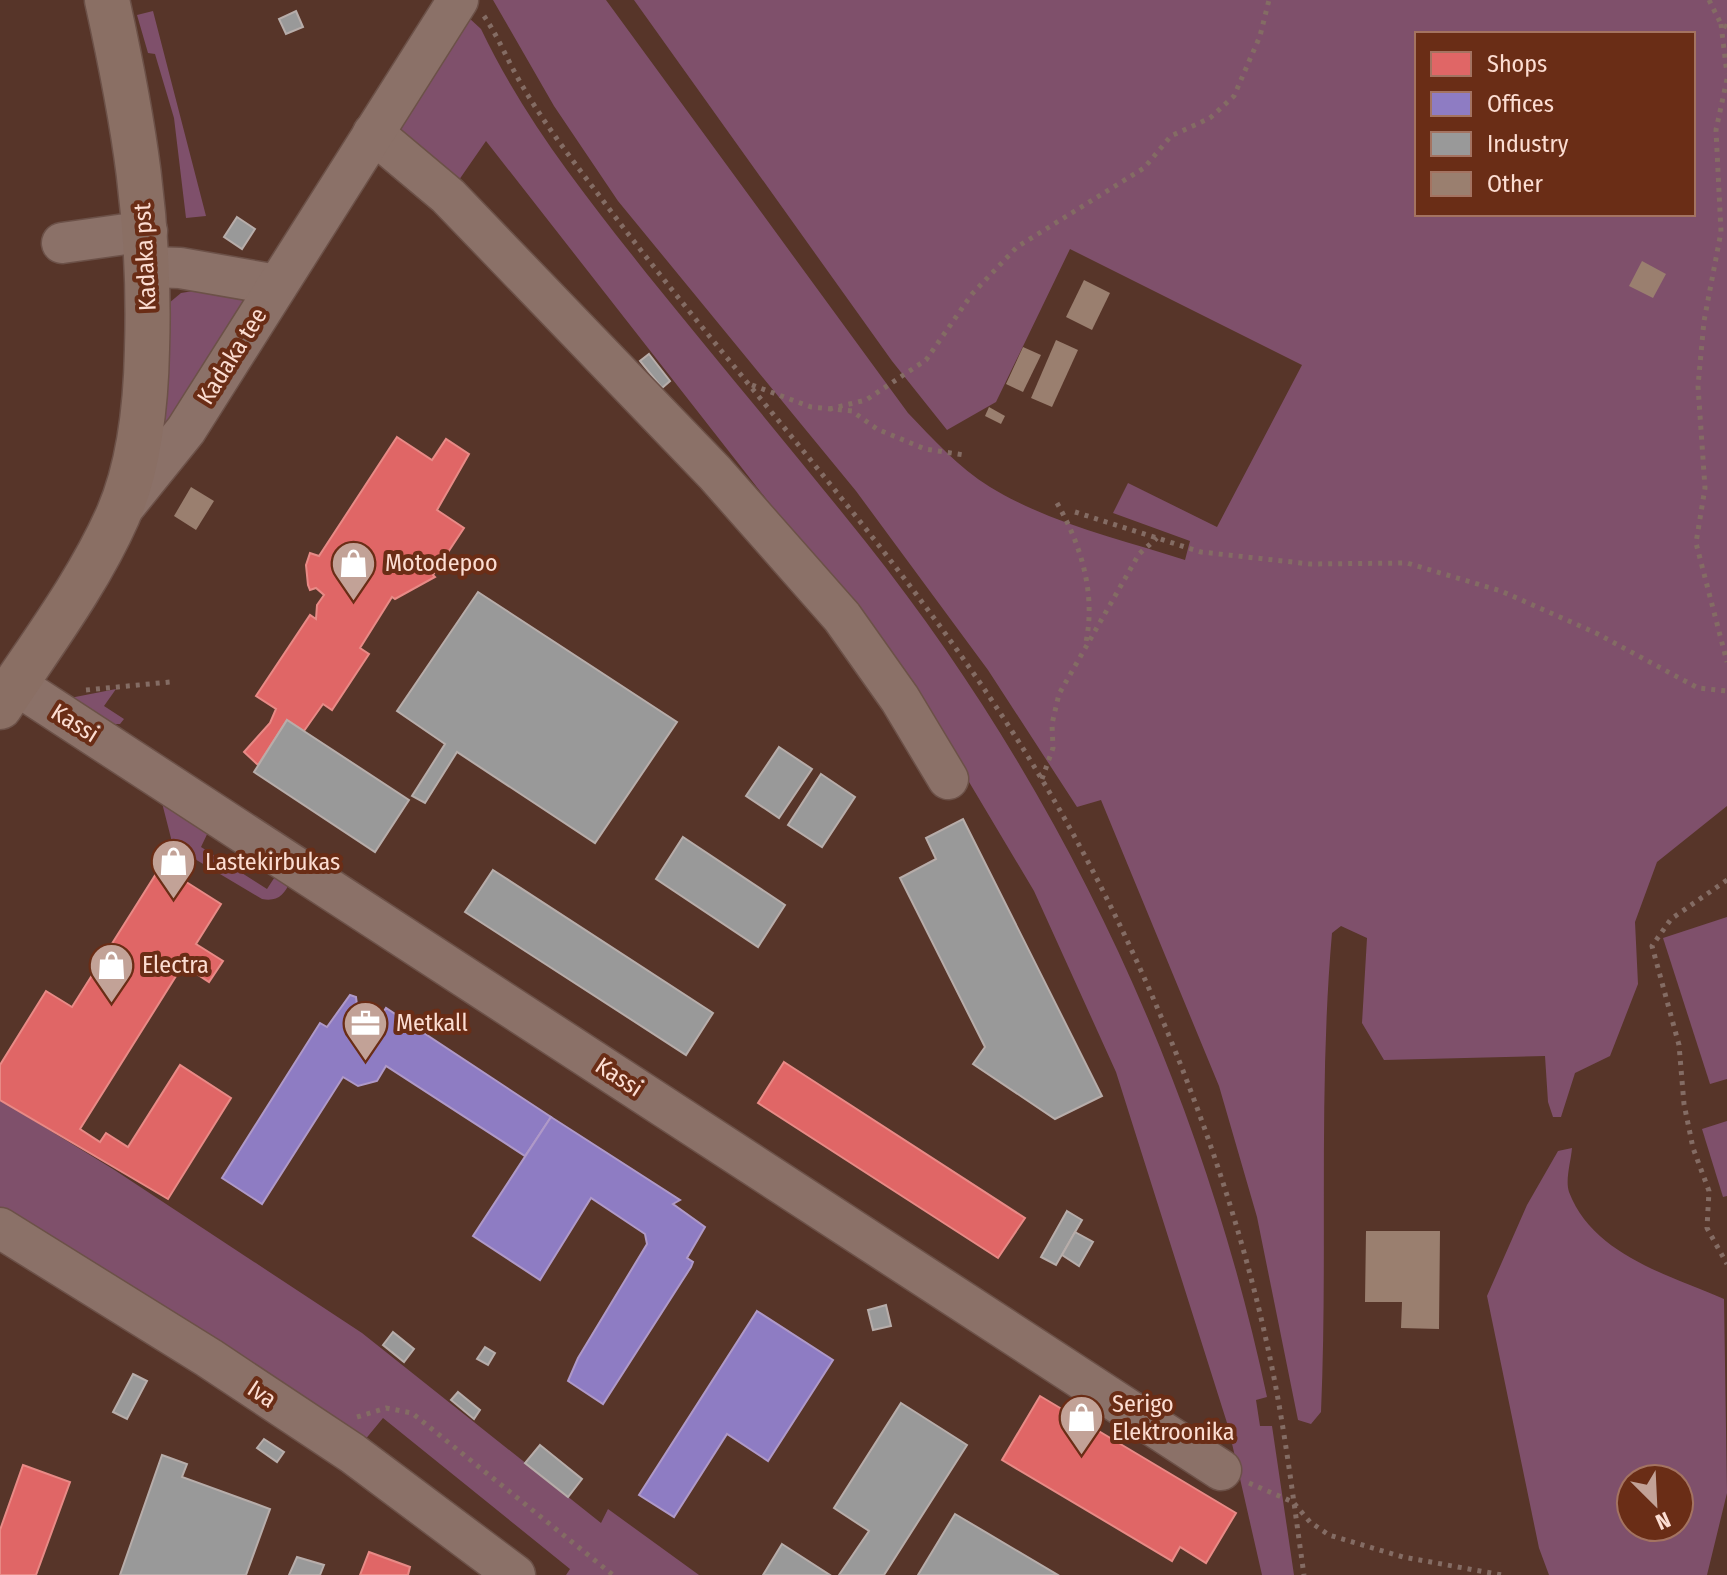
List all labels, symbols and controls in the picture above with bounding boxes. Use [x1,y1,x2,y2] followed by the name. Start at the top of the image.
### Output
[1415,32,1695,216] legend
[1487,50,1547,78] text: Shops
[1487,90,1554,118] text: Offices
[1487,130,1569,158] text: Industry
[1487,170,1543,198] text: Other
[128,202,162,312] street label: Kadaka pst
[191,303,273,409] street label: Kadaka tee
[330,539,378,602] shop icon: Motodepoo
[385,549,498,577] place label: Motodepoo
[46,698,104,748] street label: Kassi
[150,838,198,901] shop icon: Lastekirbukas
[205,848,340,876] place label: Lastekirbukas
[87,941,135,1004] shop icon: Electra
[142,951,209,979] place label: Electra
[341,999,389,1062] office icon: Metkall
[396,1009,468,1037] place label: Metkall
[590,1052,648,1102] street label: Kassi
[242,1374,282,1414] street label: Iva
[1112,1390,1234,1446] place label: Serigo Elektroonika
[1057,1394,1105,1457] shop icon: Serigo Elektroonika
[1615,1463,1695,1543] north arrow
[1651,1506,1674,1536] text: N

